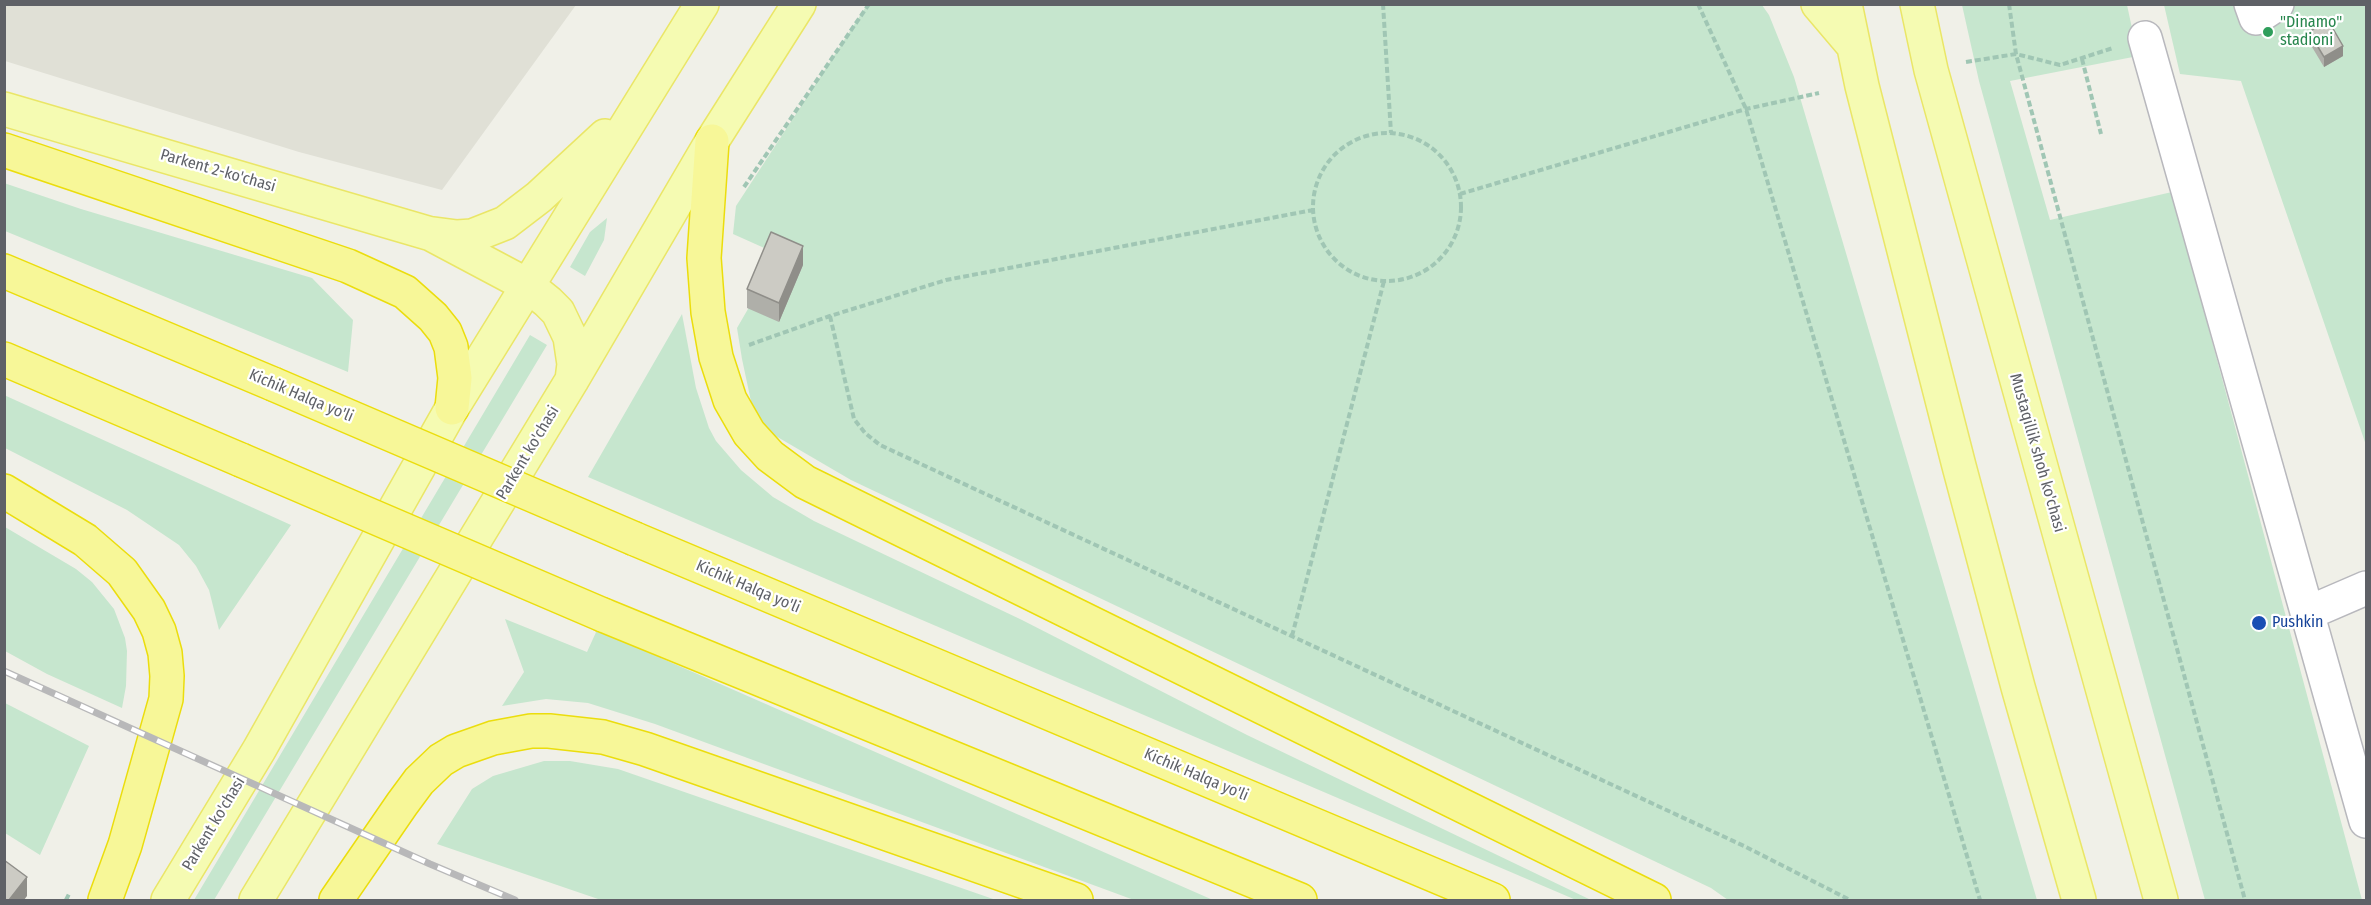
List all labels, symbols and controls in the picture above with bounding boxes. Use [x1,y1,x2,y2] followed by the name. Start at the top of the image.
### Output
[2280,13,2342,51] place label: "Dinamo" stadioni
[2261,25,2275,39] marker: "Dinamo" stadioni
[158,145,278,197] street label: Parkent 2-ko'chasi
[246,365,356,427] street label: Kichik Halqa yo'li
[2005,371,2069,535] street label: Mustaqillik shoh ko'chasi
[492,403,564,503] street label: Parkent ko'chasi
[693,556,803,618] street label: Kichik Halqa yo'li
[2272,613,2324,633] place label: Pushkin
[2250,614,2268,632] marker: Pushkin
[1141,744,1251,806] street label: Kichik Halqa yo'li
[178,774,250,874] street label: Parkent ko'chasi

